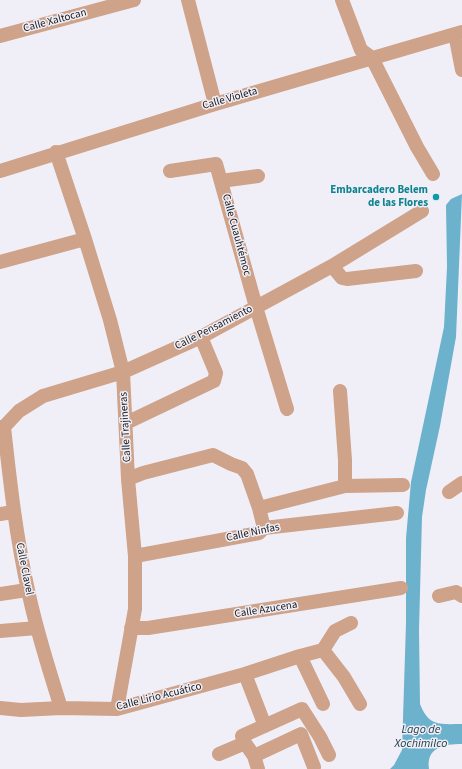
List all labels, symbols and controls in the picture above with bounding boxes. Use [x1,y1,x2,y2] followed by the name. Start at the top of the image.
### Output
[22,6,88,36] street label: Calle Xaltocan
[201,85,259,113] street label: Calle Violeta
[330,184,428,210] place label: Embarcadero Belem de las Flores
[431,192,441,202] marker: Embarcadero Belem de las Flores
[219,193,253,277] street label: Calle Cuauhtémoc
[173,303,255,353] street label: Calle Pensamiento
[118,392,134,462] street label: Calle Trajineras
[225,521,281,545] street label: Calle Ninfas
[12,542,36,596] street label: Calle Clavel
[234,599,298,621] street label: Calle Azucena
[115,680,203,714] street label: Calle Lirio Acuático
[395,723,447,751] water label: Lago de Xochimilco

